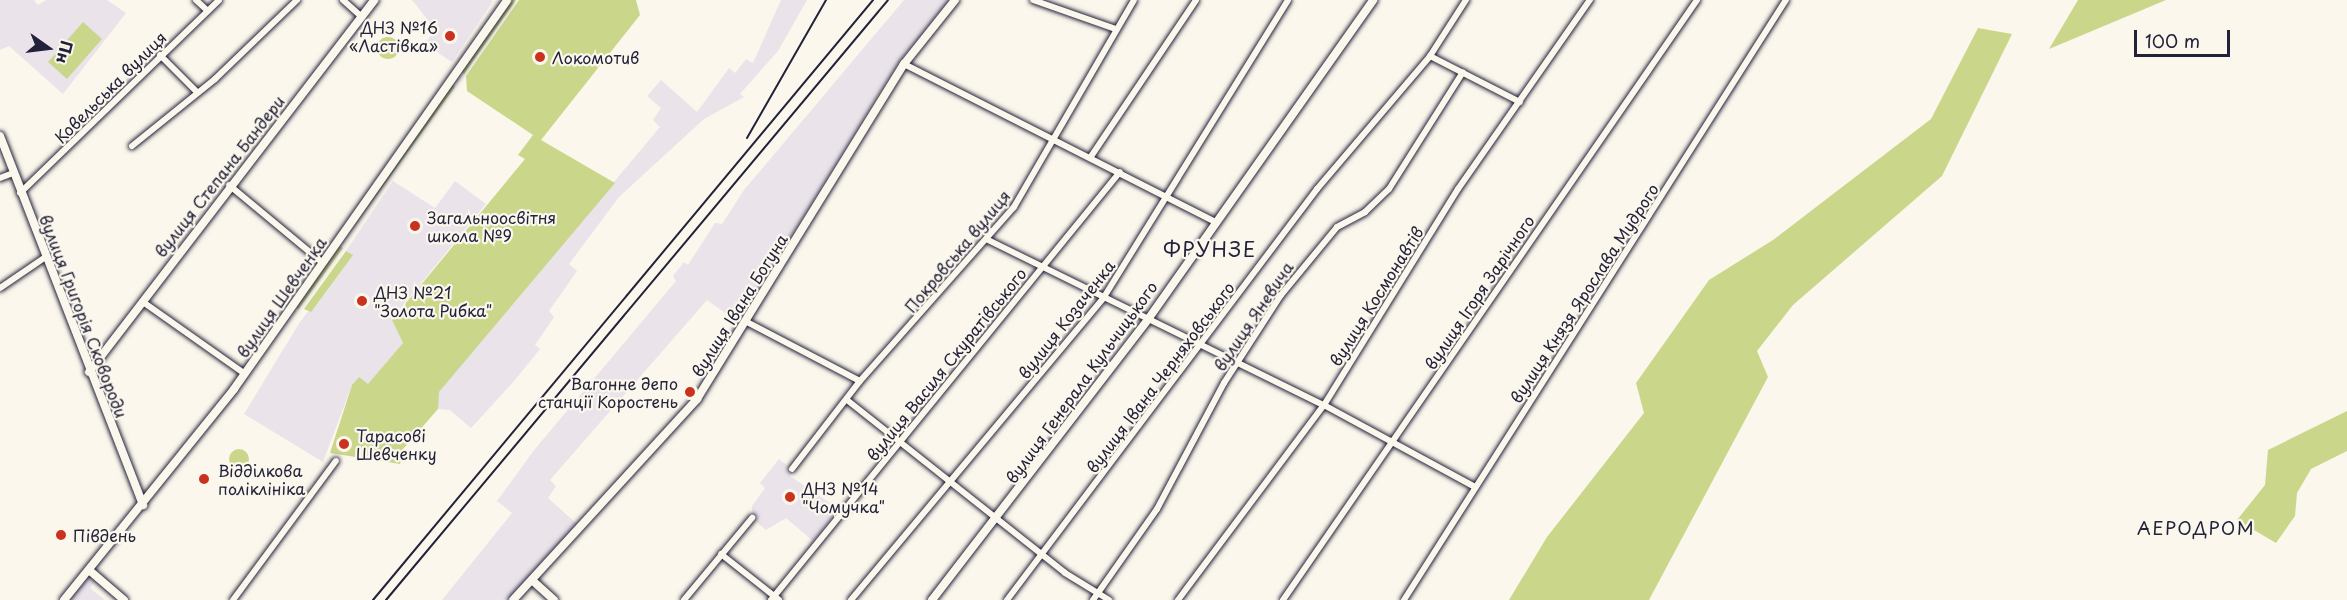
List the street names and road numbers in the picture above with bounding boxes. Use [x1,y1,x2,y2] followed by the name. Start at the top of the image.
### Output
[50,27,170,147] street label: Ковельська вулиця
[150,91,288,261] street label: вулиця Степана Бандери
[1505,179,1663,407] street label: вулиця Князя Ярослава Мудрого
[900,186,1014,316] street label: Покровська вулиця
[1420,211,1538,373] street label: вулиця Ігоря Зарічного
[36,212,132,420] street label: вулиця Григорія Сковороди
[1325,223,1427,369] street label: вулиця Космонавтів
[687,230,791,380] street label: вулиця Івана Богуна
[232,233,330,361] street label: вулиця Шевченка
[1014,256,1118,382] street label: вулиця Козаченка
[1209,257,1297,375] street label: вулиця Яневича
[862,263,1030,465] street label: вулиця Василя Скуратівського
[1001,277,1161,487] street label: вулиця Генерала Кульчицького
[1082,277,1238,477] street label: вулиця Івана Черняховського

